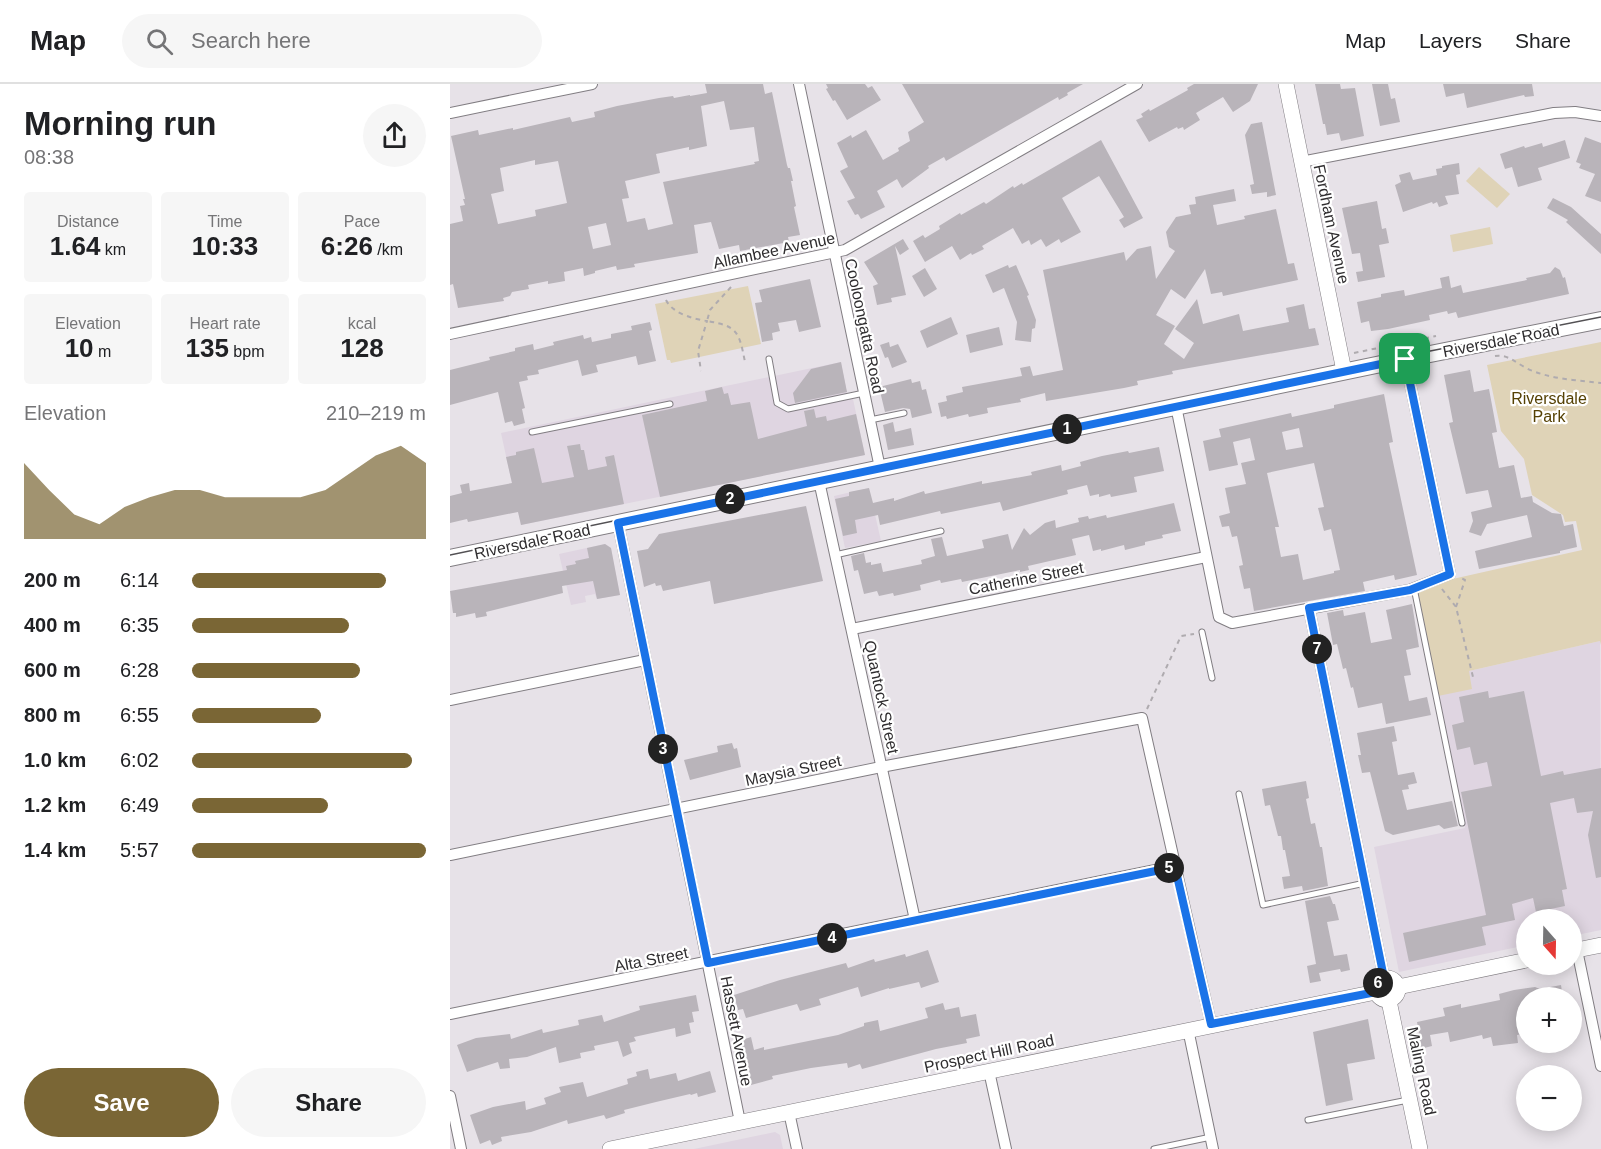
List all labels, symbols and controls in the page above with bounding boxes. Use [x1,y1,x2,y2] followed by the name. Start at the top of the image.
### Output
[122,14,542,68] search box
[30,25,86,56] text: Map
[143,25,176,58] icon: search
[191,28,311,53] text: Search here
[1345,29,1386,52] text: Map
[1419,29,1482,52] text: Layers
[1515,29,1571,52] text: Share
[363,104,426,167] button: share
[24,105,216,142] text: Morning run
[24,146,74,168] text: 08:38
[1311,163,1352,285] street label: Fordham Avenue
[57,213,119,230] text: Distance
[208,213,242,230] text: Time
[344,213,380,230] text: Pace
[712,229,837,272] street label: Allambee Avenue
[50,231,100,261] text: 1.64
[192,231,258,261] text: 10:33
[321,231,373,261] text: 6:26
[100,241,126,258] text: km
[373,241,403,258] text: /km
[842,257,887,395] street label: Cooloongatta Road
[55,315,121,332] text: Elevation
[189,315,261,332] text: Heart rate
[348,315,376,332] text: kcal
[1441,321,1561,360] street label: Riversdale Road
[65,333,94,363] text: 10
[186,333,229,363] text: 135
[340,333,384,363] text: 128
[1379,333,1430,384] pin
[1388,342,1421,375] icon: arrive
[94,343,111,360] text: m
[229,343,264,360] text: bpm
[1511,390,1587,425] park label: Riversdale Park
[24,402,106,424] text: Elevation
[326,402,426,424] text: 210–219 m
[1052,414,1082,444] pin: 1
[1063,420,1071,437] text: 1
[715,484,745,514] pin: 2
[726,490,734,507] text: 2
[472,521,592,562] street label: Riversdale Road
[967,559,1085,598] street label: Catherine Street
[24,569,81,591] text: 200 m
[120,569,159,591] text: 6:14
[24,614,81,636] text: 400 m
[120,614,159,636] text: 6:35
[1302,634,1332,664] pin: 7
[861,639,902,756] street label: Quantock Street
[1313,640,1321,657] text: 7
[24,659,81,681] text: 600 m
[120,659,159,681] text: 6:28
[24,704,81,726] text: 800 m
[120,704,159,726] text: 6:55
[648,734,678,764] pin: 3
[659,740,667,757] text: 3
[24,749,86,771] text: 1.0 km
[120,749,159,771] text: 6:02
[743,752,843,789] street label: Maysia Street
[24,794,86,816] text: 1.2 km
[120,794,159,816] text: 6:49
[24,839,86,861] text: 1.4 km
[120,839,159,861] text: 5:57
[1154,853,1184,883] pin: 5
[1165,859,1173,876] text: 5
[1516,909,1582,975] north arrow
[1516,909,1582,1131] map controls
[817,923,847,953] pin: 4
[828,929,836,946] text: 4
[613,944,690,975] street label: Alta Street
[1363,968,1393,998] pin: 6
[1374,974,1382,991] text: 6
[718,975,756,1088] street label: Hassett Avenue
[1516,987,1582,1053] button: +
[1404,1025,1439,1117] street label: Maling Road
[923,1031,1056,1076] street label: Prospect Hill Road
[1516,1065,1582,1131] button: −
[24,1068,219,1137] button: Save
[231,1068,426,1137] button: Share

